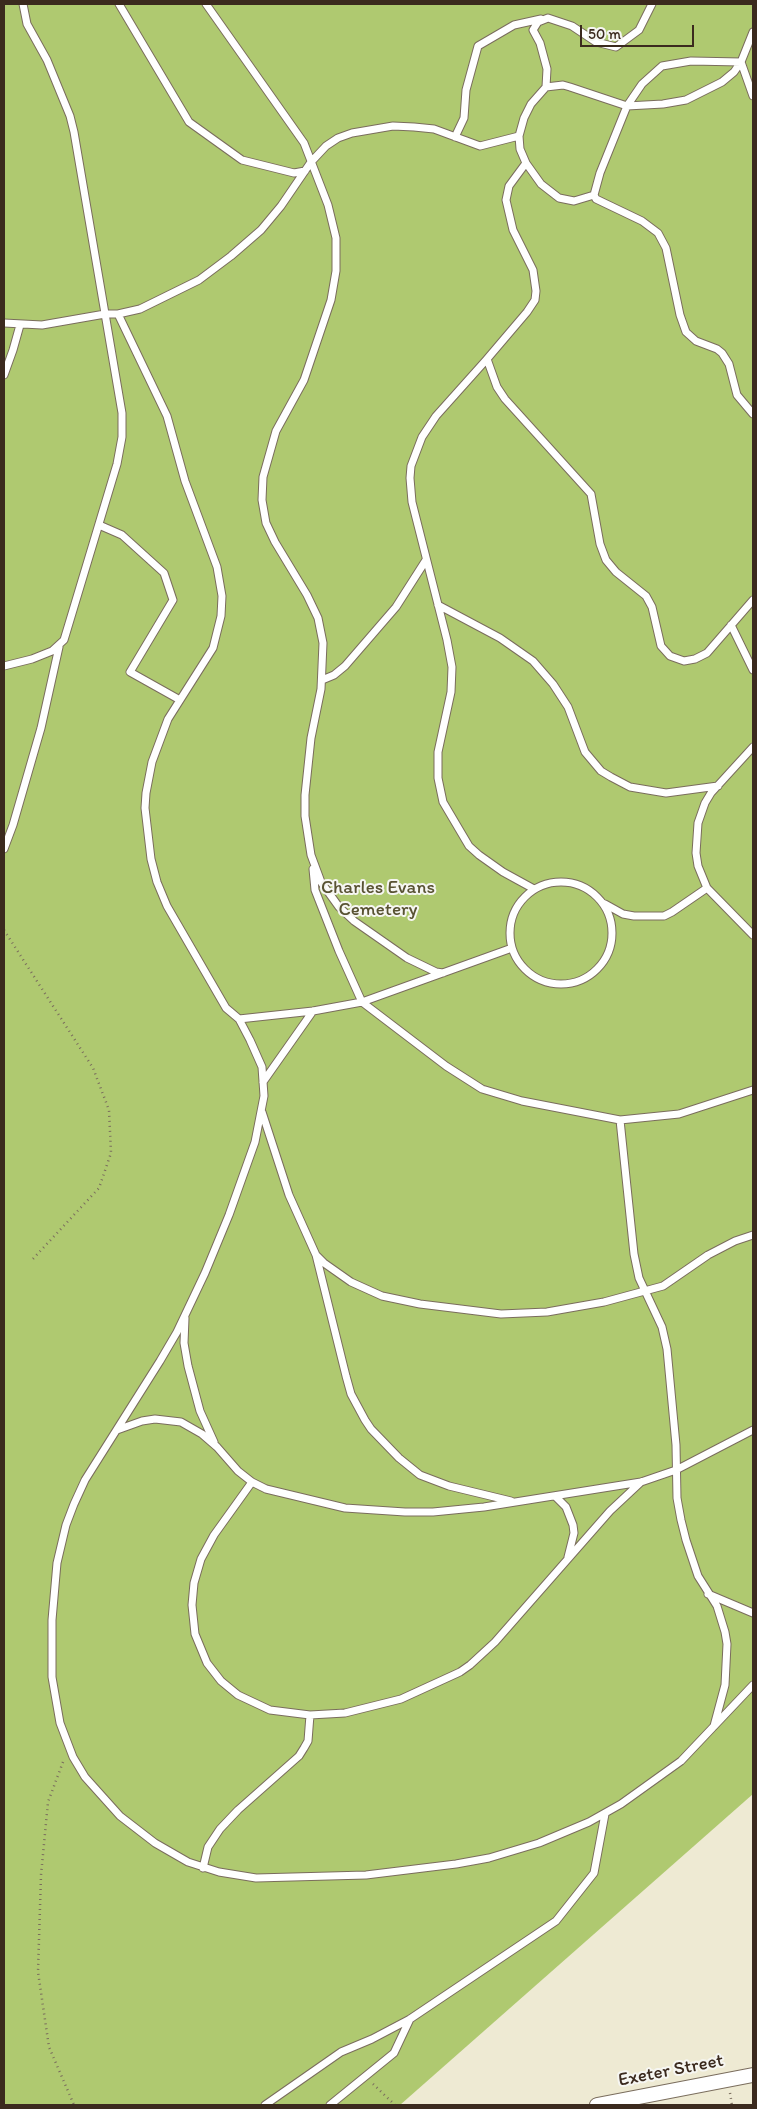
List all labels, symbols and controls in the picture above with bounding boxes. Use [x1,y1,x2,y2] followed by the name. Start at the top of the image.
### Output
[582,15,696,47] scale bar
[588,25,621,43] text: 50 m
[321,877,435,921] park label: Charles Evans Cemetery
[616,2050,726,2092] street label: Exeter Street

